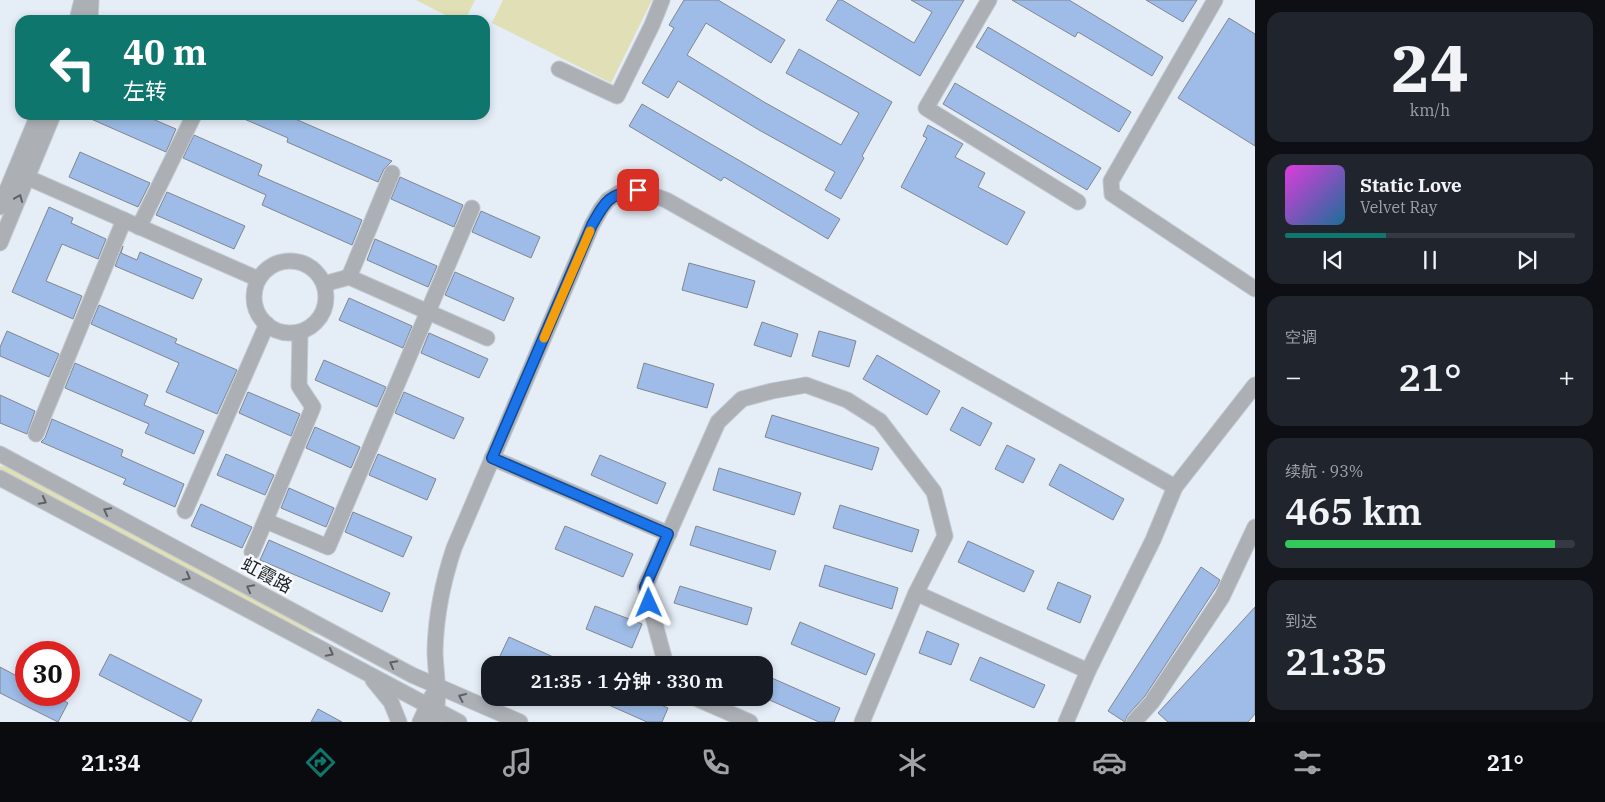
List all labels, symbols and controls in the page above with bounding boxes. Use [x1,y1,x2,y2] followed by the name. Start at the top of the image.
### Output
[1391,25,1469,110] text: 24
[123,29,207,75] text: 40 m
[40,35,105,100] icon: left
[123,76,167,105] text: 左转
[1410,100,1450,120] text: km/h
[617,169,659,211] pin
[1360,173,1462,197] text: Static Love
[624,176,652,204] icon: arrive
[12,194,23,203] one-way arrow
[1360,197,1437,217] text: Velvet Ray
[1319,246,1347,274] icon: previous
[1416,246,1444,274] icon: pause
[1513,246,1541,274] icon: next
[1285,327,1317,347] text: 空调
[1398,352,1462,401] text: 21°
[1285,358,1302,395] text: −
[1558,358,1575,395] text: +
[1285,461,1363,481] text: 续航 · 93%
[1285,486,1422,535] text: 465 km
[38,495,47,505] one-way arrow
[103,507,112,517] one-way arrow
[238,552,296,598] street label: 虹霞路
[181,571,190,581] one-way arrow
[622,576,674,628] position arrow
[246,584,255,594] one-way arrow
[1285,611,1317,631] text: 到达
[1285,636,1388,685] text: 21:35
[15,641,80,706] speed limit sign: 30
[325,647,334,657] one-way arrow
[389,661,398,671] one-way arrow
[531,669,723,693] text: 21:35 · 1 分钟 · 330 m
[458,692,467,703] one-way arrow
[303,745,338,780] icon: directions
[500,745,535,780] icon: music
[698,745,733,780] icon: phone
[895,745,930,780] icon: climate
[1092,745,1127,780] icon: car
[1290,745,1325,780] icon: filters
[81,748,141,777] text: 21:34
[1487,748,1524,777] text: 21°

